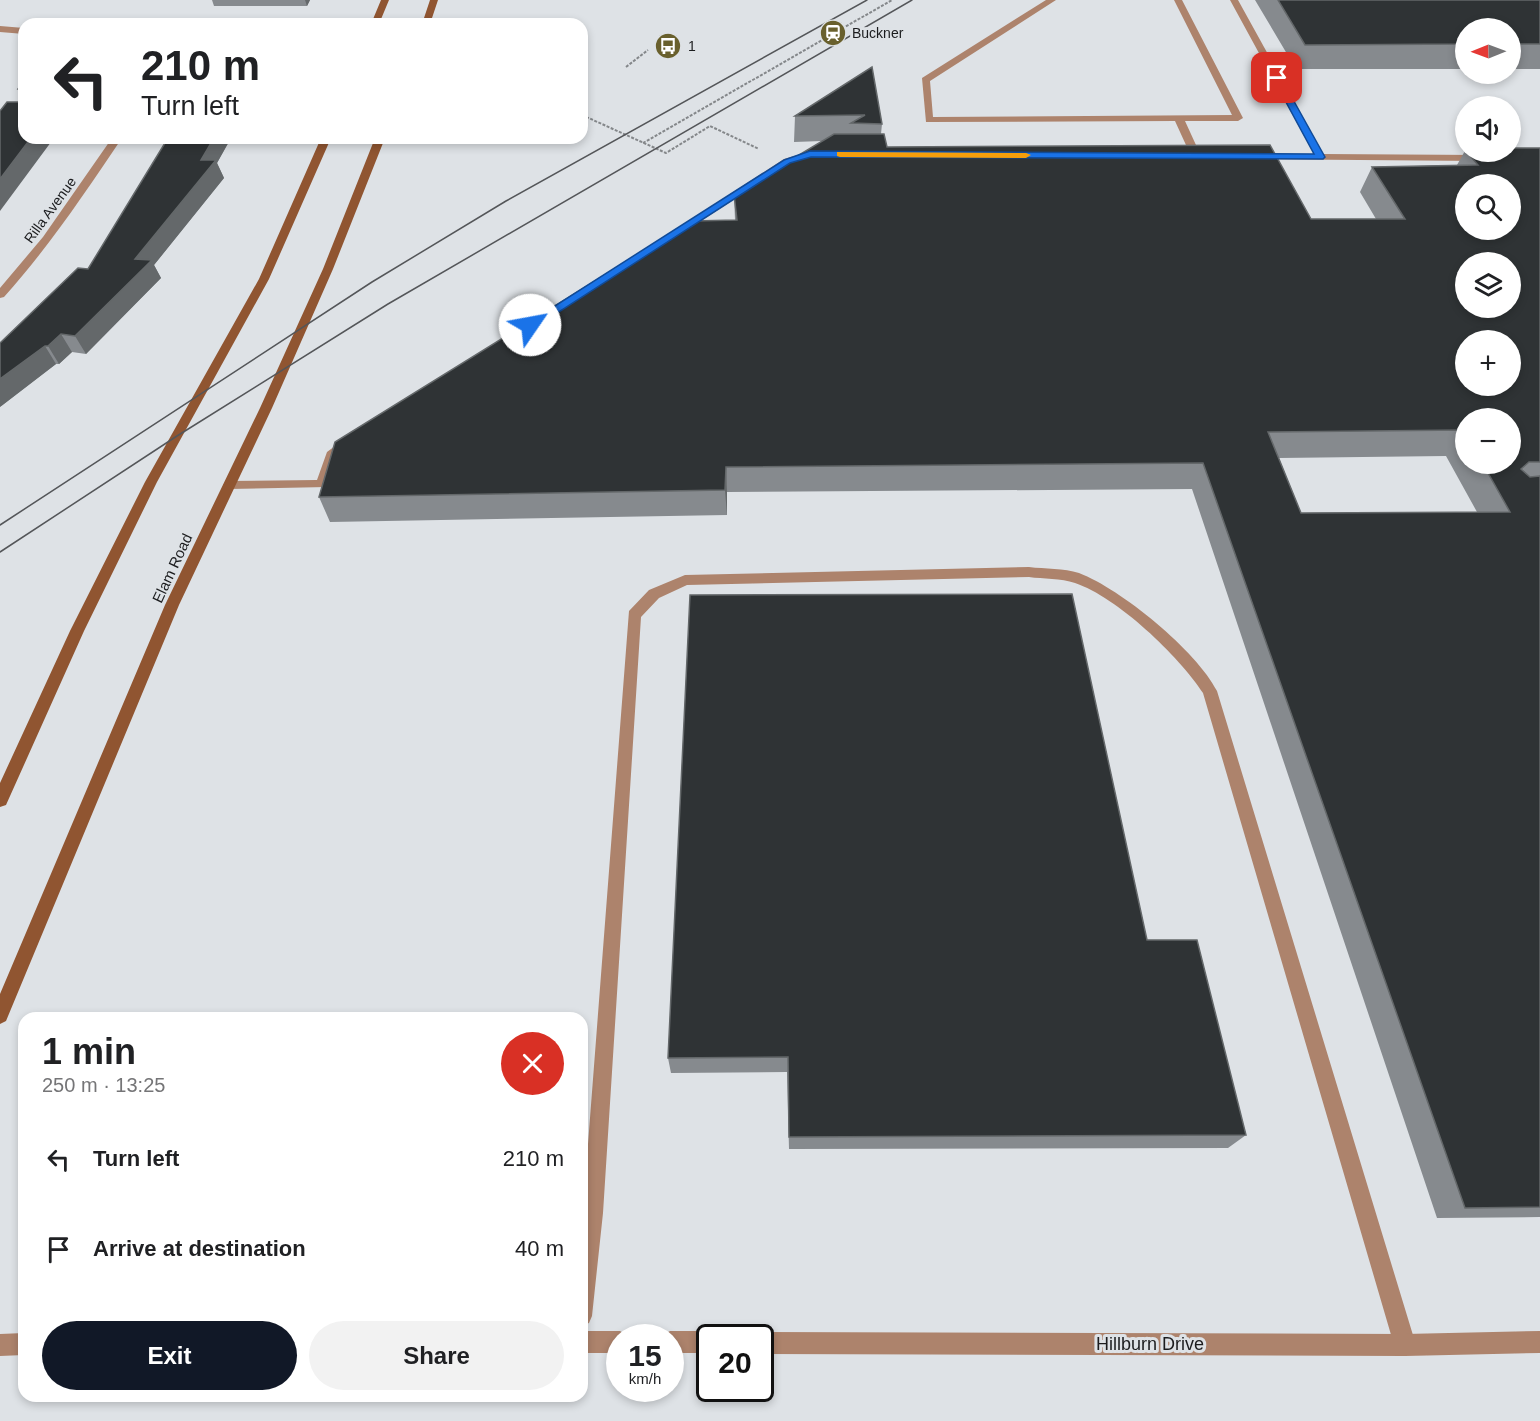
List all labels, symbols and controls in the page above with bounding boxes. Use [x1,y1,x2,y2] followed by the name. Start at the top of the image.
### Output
[818,18,848,48] station icon: Buckner
[1455,18,1521,84] north arrow
[1455,18,1521,474] map controls
[852,25,904,41] place label: Buckner
[653,31,683,61] bus stop icon: 1
[688,38,696,54] place label: 1
[42,42,120,120] icon: left
[141,42,260,89] text: 210 m
[1251,52,1302,103] pin
[1260,61,1293,94] icon: arrive
[141,91,239,121] text: Turn left
[1455,96,1521,162] button: sound
[21,174,79,246] street label: Rilla Avenue
[1455,174,1521,240] button: search
[1455,252,1521,318] button: layers
[498,293,562,357] position arrow
[1455,330,1521,396] button: +
[1455,408,1521,474] button: −
[149,531,195,605] street label: Elam Road
[42,1031,136,1072] text: 1 min
[501,1032,564,1095] button: close
[42,1074,165,1096] text: 250 m · 13:25
[42,1143,75,1176] icon: left
[93,1146,179,1171] text: Turn left
[503,1146,564,1171] text: 210 m
[42,1233,75,1266] icon: arrive
[93,1236,306,1261] text: Arrive at destination
[515,1236,564,1261] text: 40 m
[42,1321,297,1390] button: Exit
[309,1321,564,1390] button: Share
[696,1324,774,1402] speed limit sign: 20
[1096,1334,1204,1354] street label: Hillburn Drive
[628,1339,662,1372] text: 15
[629,1370,661,1387] text: km/h

